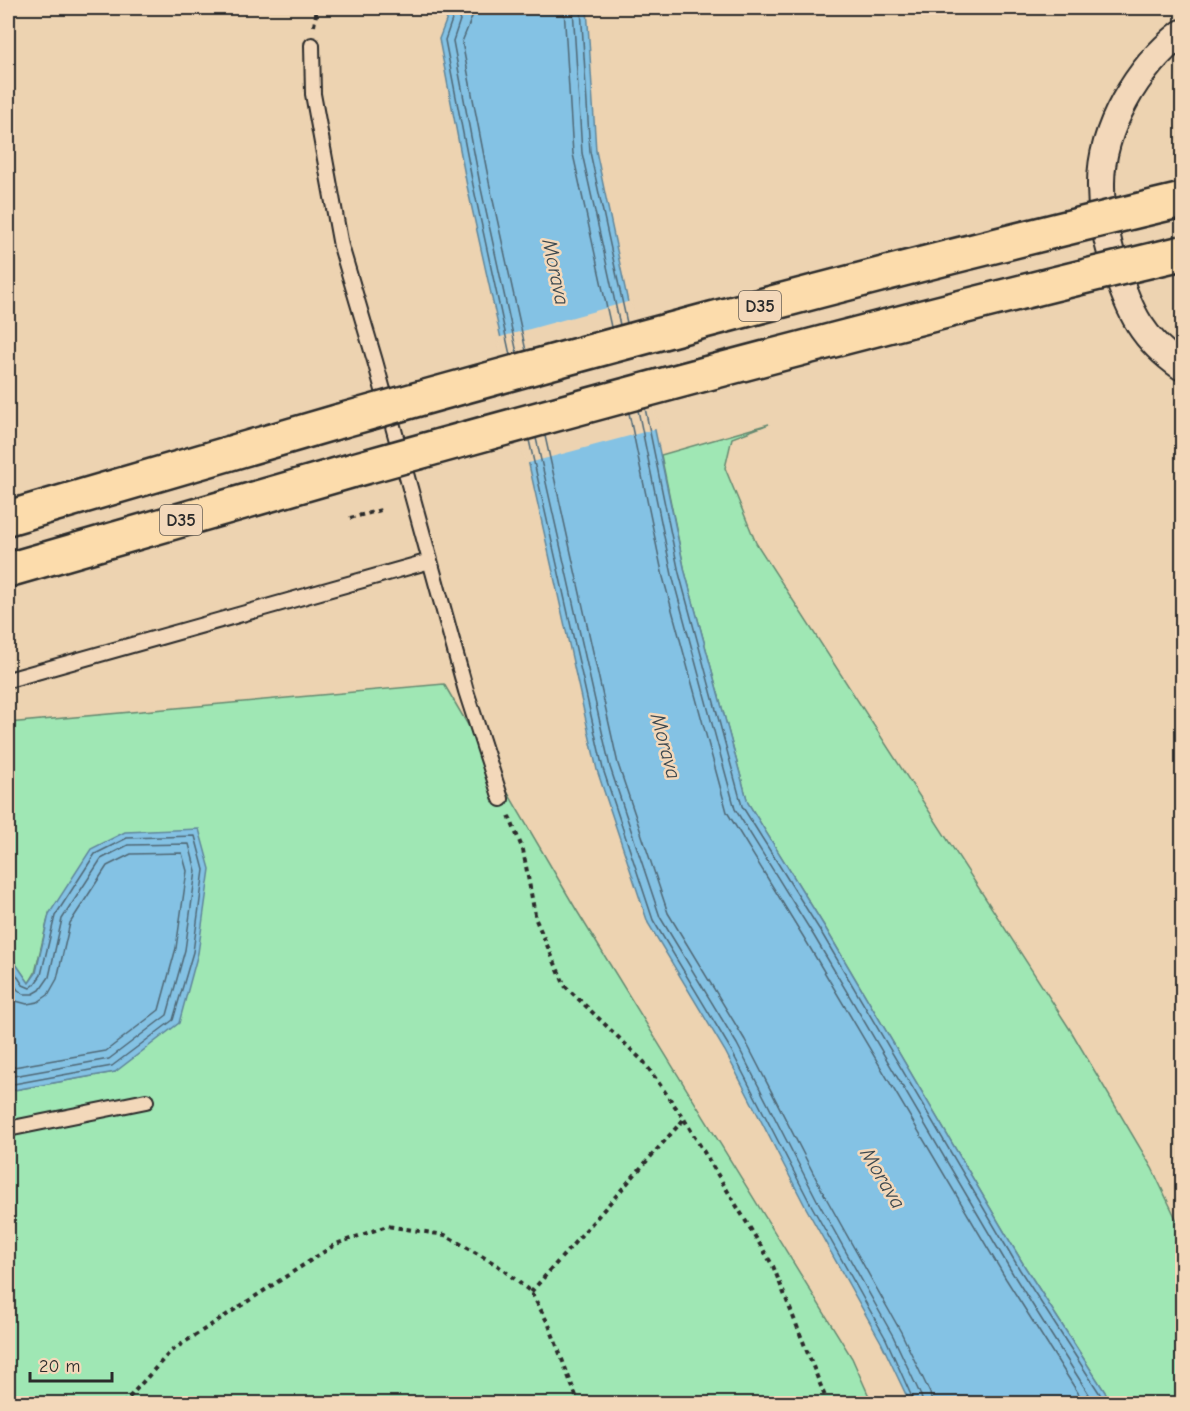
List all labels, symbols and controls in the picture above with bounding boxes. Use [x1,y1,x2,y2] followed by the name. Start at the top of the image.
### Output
[537,236,575,307] water label: Morava
[739,291,781,321] road number: D35
[160,505,202,535] road number: D35
[645,710,686,782] water label: Morava
[855,1142,911,1213] water label: Morava
[30,1345,112,1383] scale bar
[39,1356,80,1377] text: 20 m

